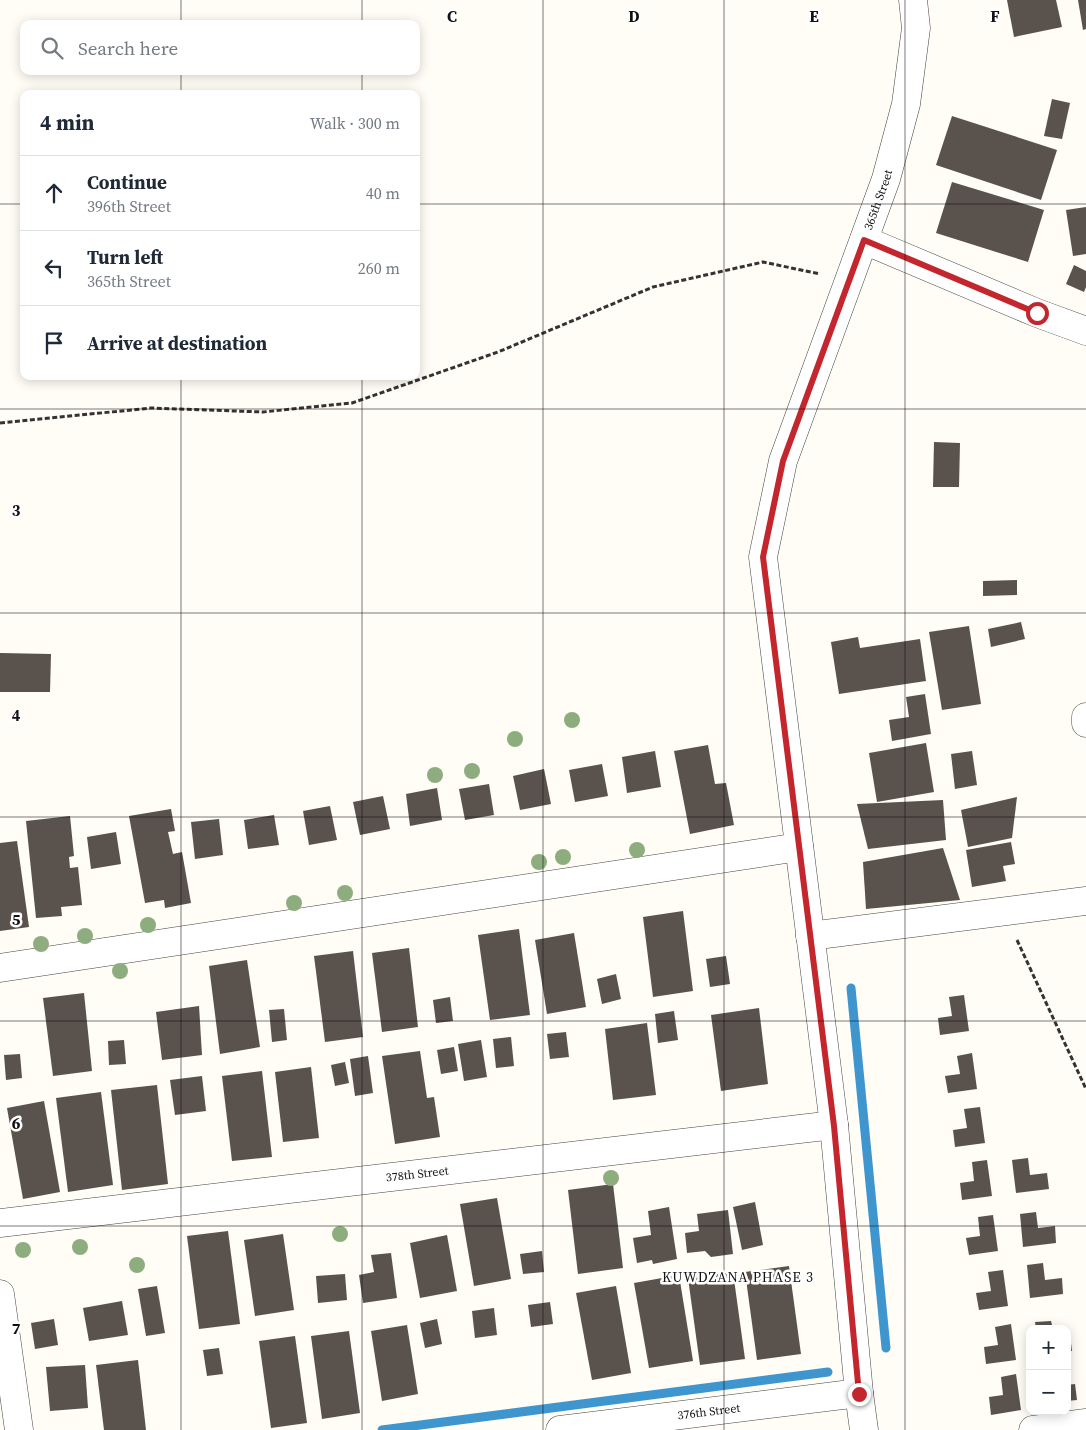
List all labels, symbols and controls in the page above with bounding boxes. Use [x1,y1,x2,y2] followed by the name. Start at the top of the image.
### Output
[447,5,457,27] text: C
[628,5,640,27] text: D
[809,5,819,27] text: E
[990,5,1000,27] text: F
[20,20,420,75] search box
[38,34,66,62] icon: search
[78,35,178,61] text: Search here
[40,108,95,137] text: 4 min
[310,112,400,134] text: Walk · 300 m
[860,168,896,232] street label: 365th Street
[87,169,167,195] text: Continue
[40,179,68,207] icon: ahead
[366,182,400,204] text: 40 m
[87,195,171,217] text: 396th Street
[87,244,163,270] text: Turn left
[40,254,68,282] icon: left
[358,257,400,279] text: 260 m
[87,270,171,292] text: 365th Street
[1026,302,1049,325] route start
[40,329,68,357] icon: arrive
[87,330,267,356] text: Arrive at destination
[12,499,21,521] text: 3
[12,704,21,726] text: 4
[12,908,21,930] text: 5
[12,1112,21,1134] text: 6
[385,1162,449,1186] street label: 378th Street
[662,1267,814,1287] district label: KUWDZANA PHASE 3
[12,1317,21,1339] text: 7
[1026,1325,1071,1415] map controls
[1026,1325,1071,1370] button: +
[1026,1370,1071,1415] button: −
[848,1383,871,1406] route end
[677,1400,741,1423] street label: 376th Street

